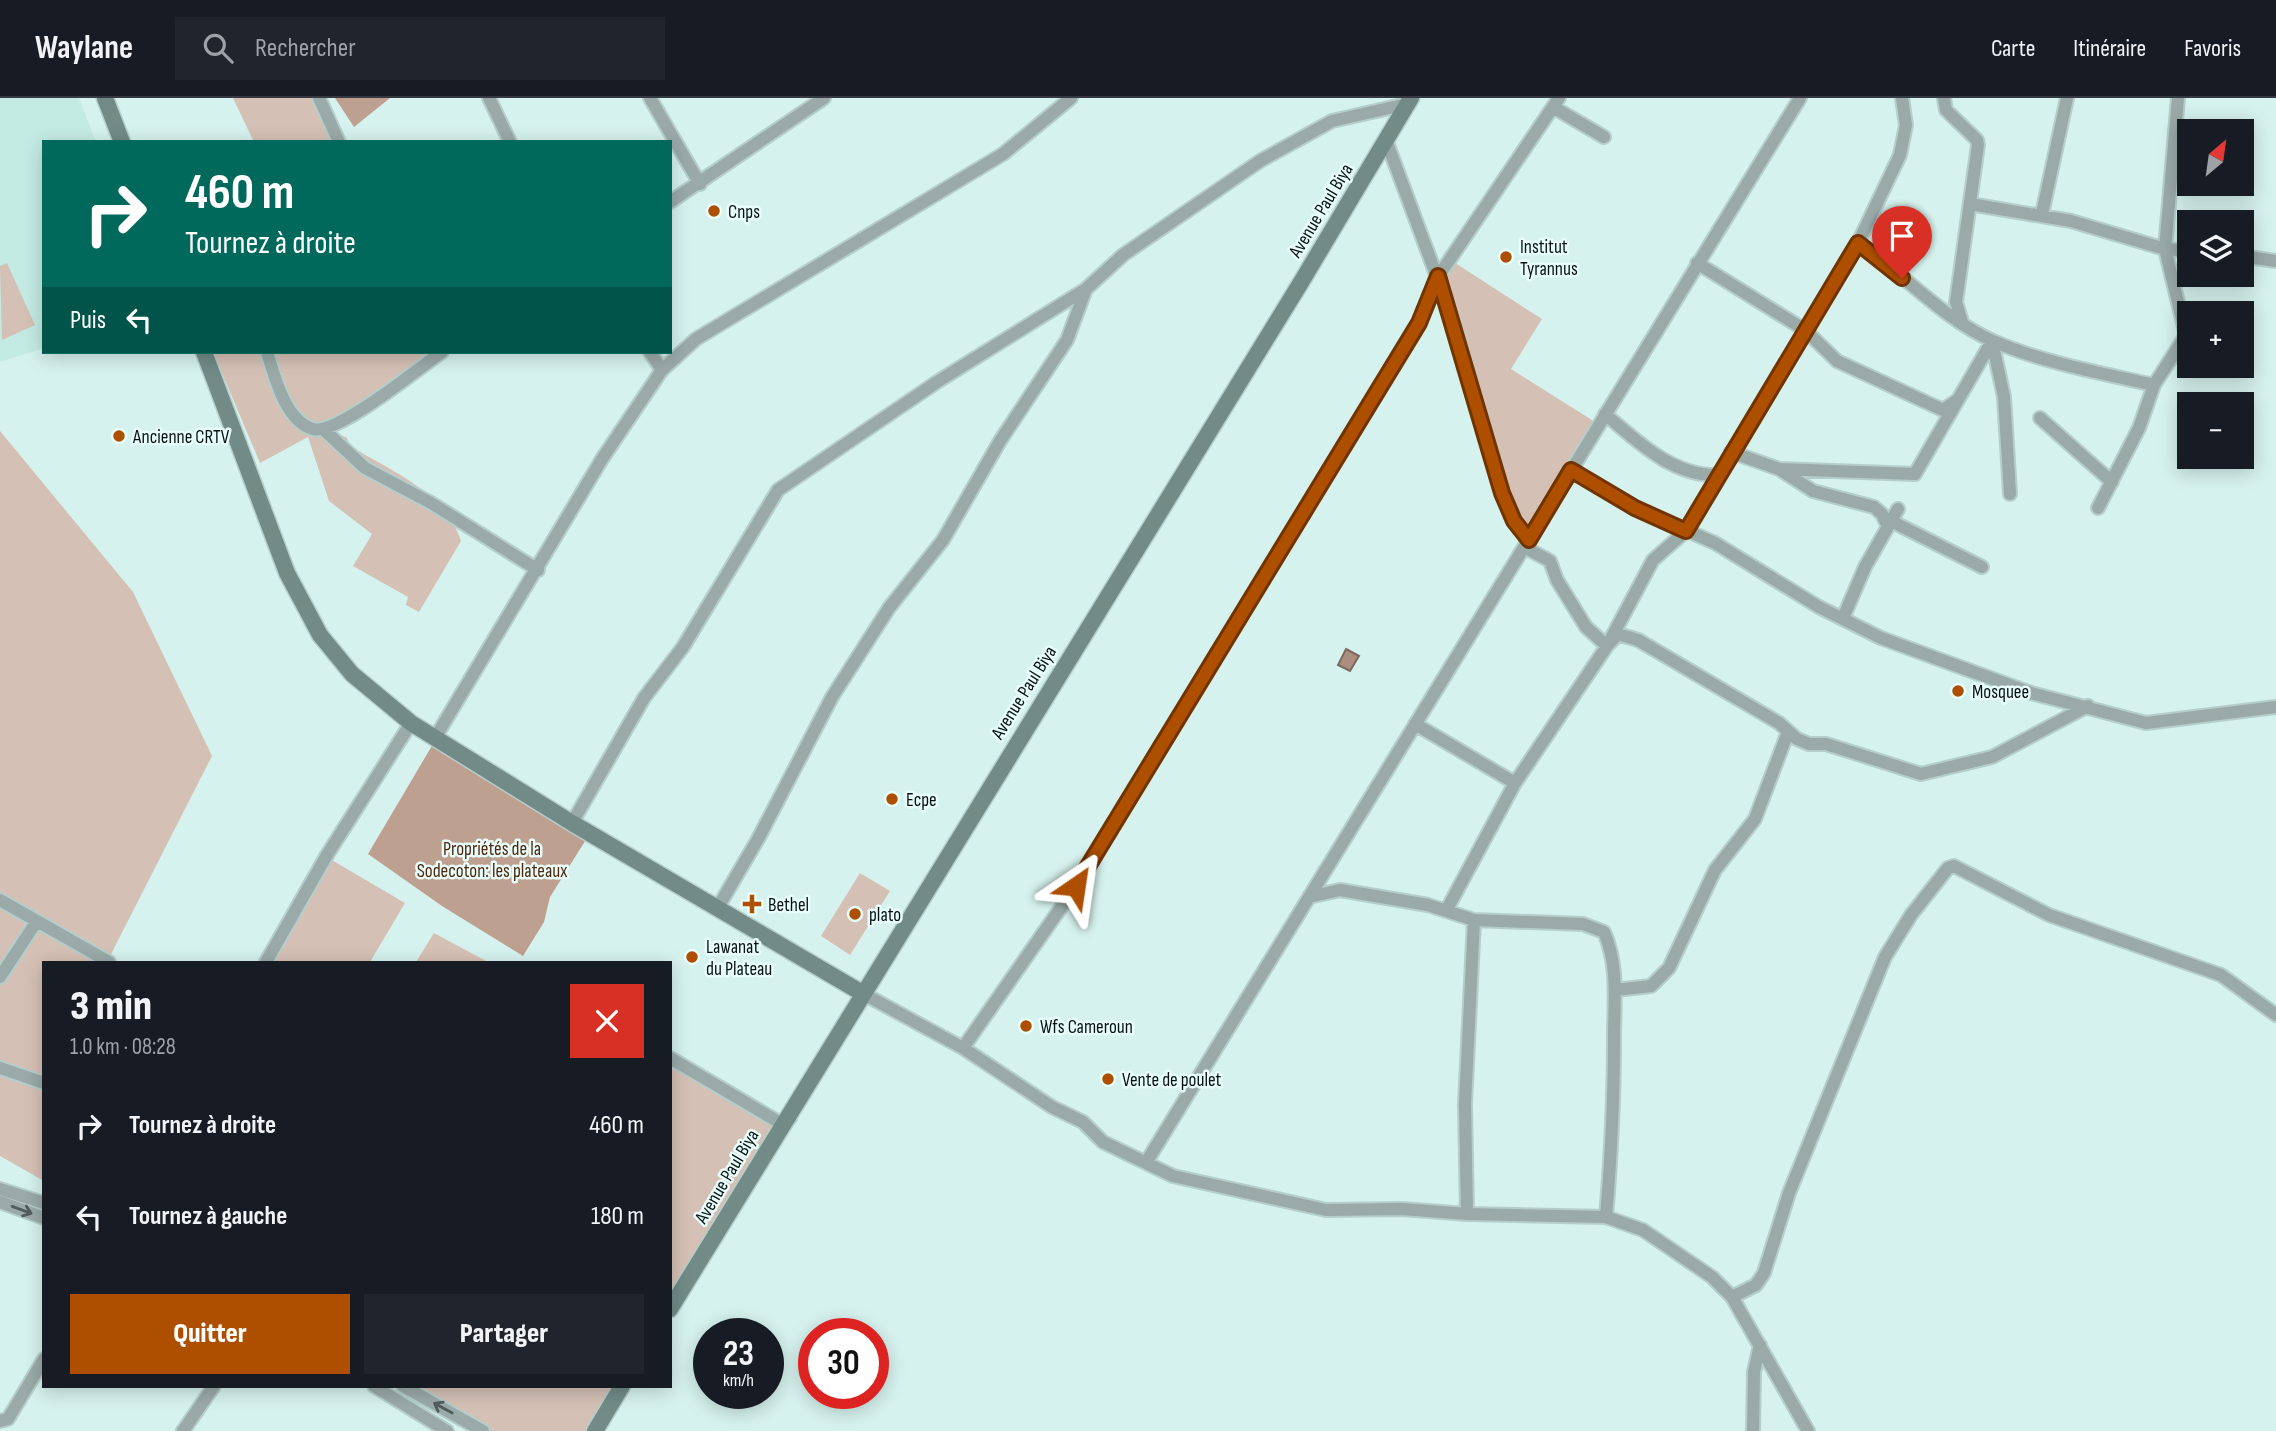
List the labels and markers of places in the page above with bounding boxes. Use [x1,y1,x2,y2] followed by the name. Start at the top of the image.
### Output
[728,201,760,224] place label: Cnps
[706,203,722,219] marker: Cnps
[1872,206,1932,278] pin
[1520,236,1578,281] place label: Institut Tyrannus
[1498,249,1514,265] marker: Institut Tyrannus
[132,426,230,449] place label: Ancienne CRTV
[111,428,127,444] marker: Ancienne CRTV
[1972,681,2029,704] place label: Mosquee
[1950,683,1966,699] marker: Mosquee
[906,789,937,812] place label: Ecpe
[884,791,900,807] marker: Ecpe
[742,894,762,914] marker: Bethel
[768,894,809,917] place label: Bethel
[869,904,901,927] place label: plato
[847,906,863,922] marker: plato
[706,936,772,981] place label: Lawanat du Plateau
[684,949,700,965] marker: Lawanat du Plateau
[1040,1016,1133,1039] place label: Wfs Cameroun
[1018,1018,1034,1034] marker: Wfs Cameroun
[1122,1069,1222,1092] place label: Vente de poulet
[1100,1071,1116,1087] marker: Vente de poulet

